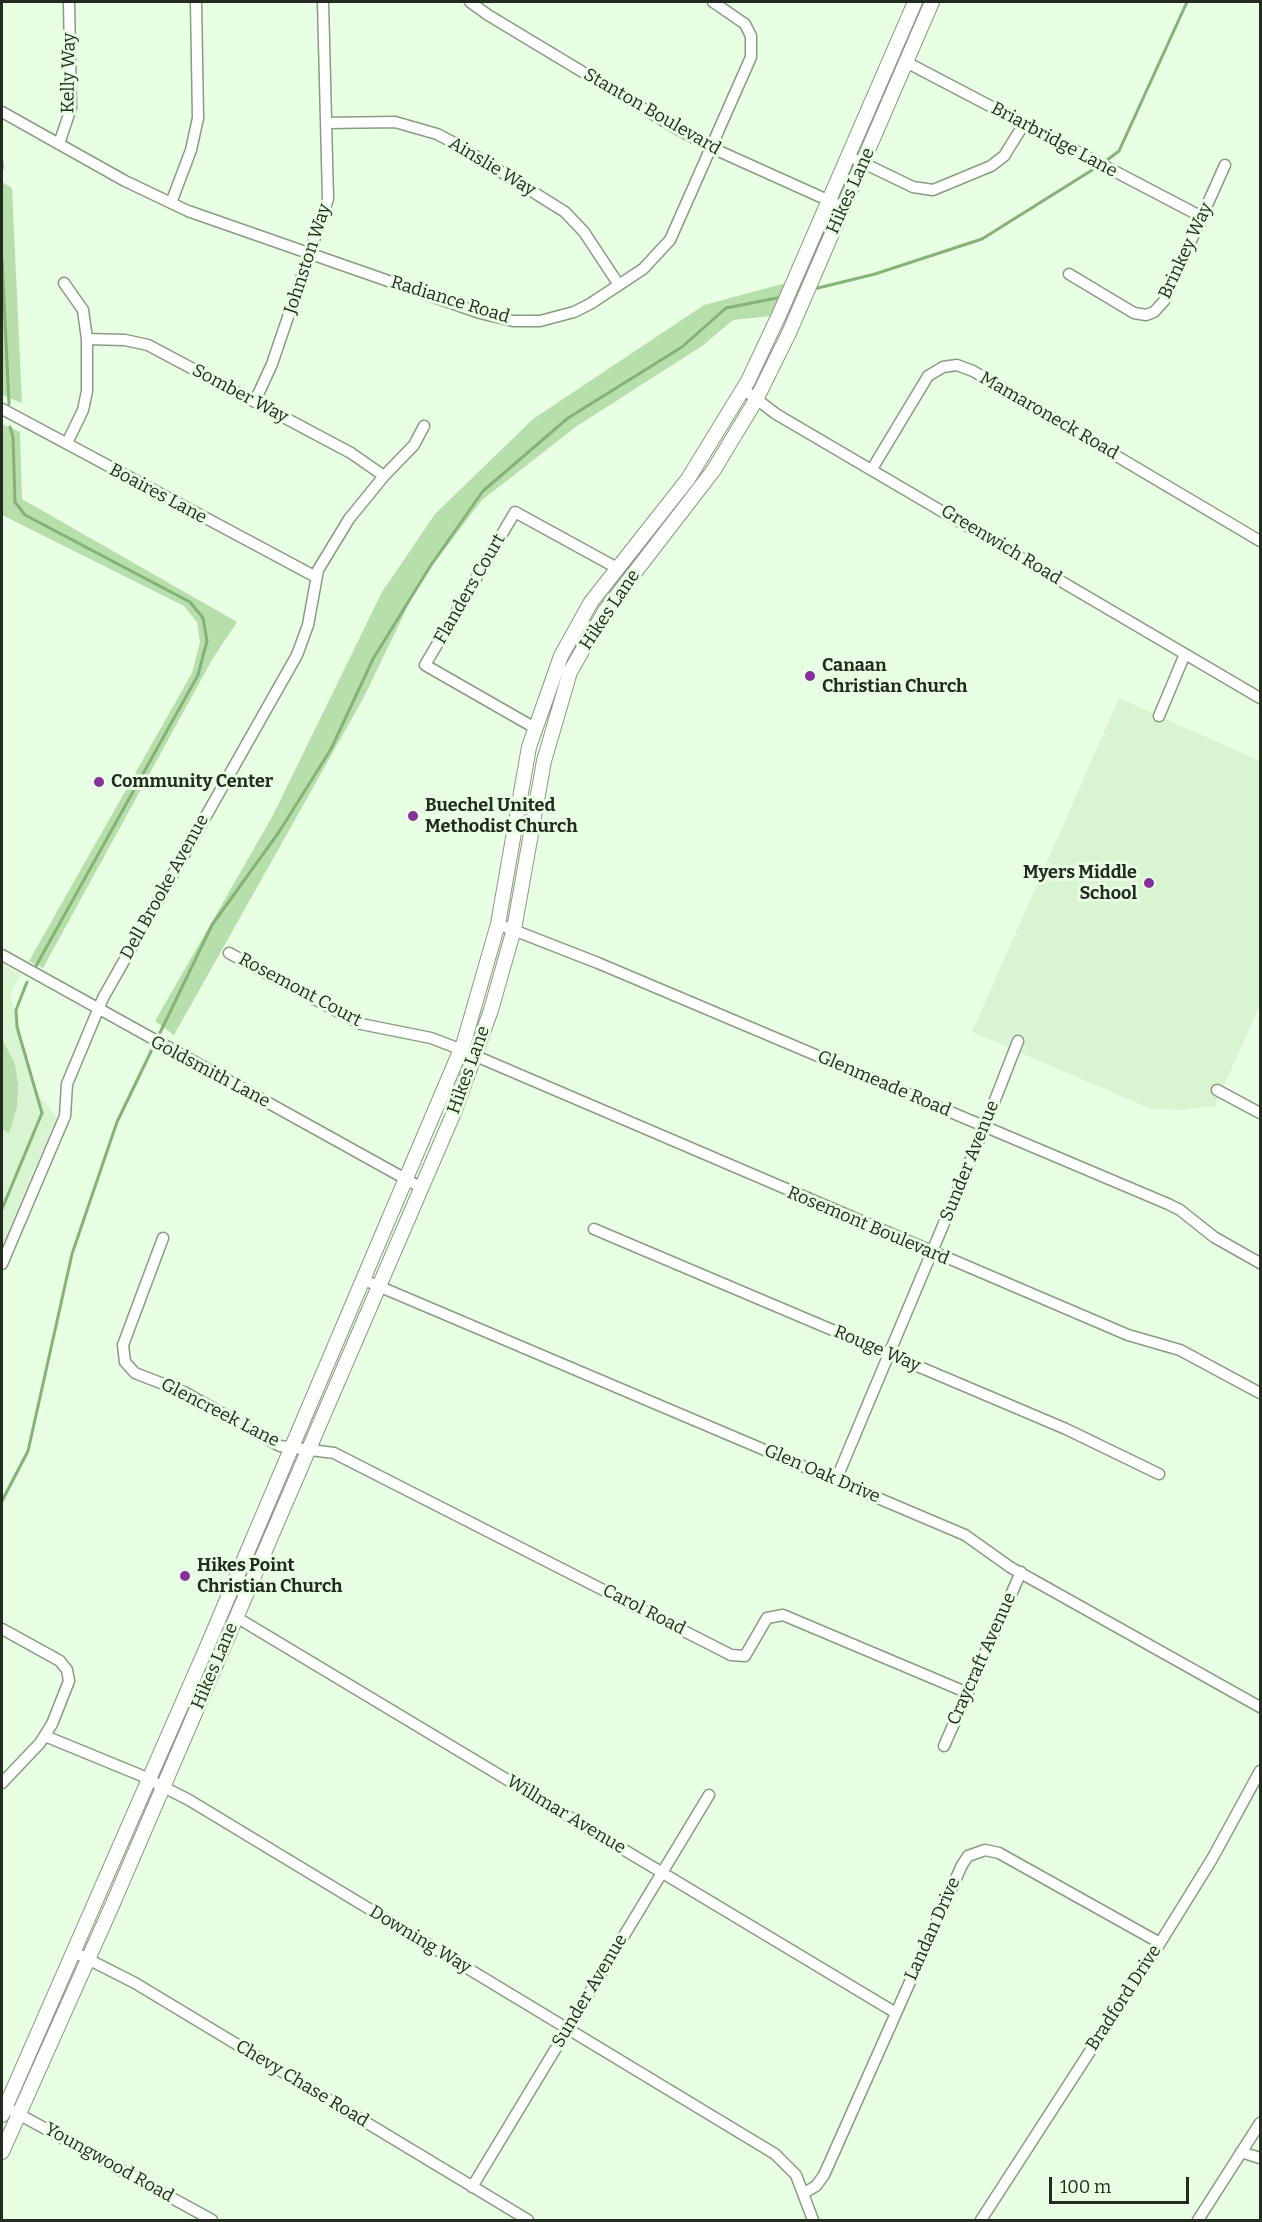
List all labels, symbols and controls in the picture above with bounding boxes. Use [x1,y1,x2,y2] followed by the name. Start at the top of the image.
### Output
[57,32,81,114] street label: Kelly Way
[580,64,724,160] street label: Stanton Boulevard
[987,98,1121,182] street label: Briarbridge Lane
[445,133,539,201] street label: Ainslie Way
[822,145,880,237] street label: Hikes Lane
[1154,199,1218,303] street label: Brinkey Way
[280,201,336,317] street label: Johnston Way
[388,272,512,328] street label: Radiance Road
[188,360,292,428] street label: Somber Way
[976,367,1122,465] street label: Mamaroneck Road
[106,459,210,529] street label: Boaires Lane
[937,500,1065,590] street label: Greenwich Road
[430,530,510,648] street label: Flanders Court
[575,566,645,654] street label: Hikes Lane
[822,655,967,698] place label: Canaan Christian Church
[803,669,817,683] marker: Canaan Christian Church
[111,771,273,793] place label: Community Center
[92,775,106,789] marker: Community Center
[425,795,578,838] place label: Buechel United Methodist Church
[406,809,420,823] marker: Buechel United Methodist Church
[116,811,214,963] street label: Dell Brooke Avenue
[1023,862,1137,904] place label: Myers Middle School
[1142,876,1156,890] marker: Myers Middle School
[235,948,365,1032] street label: Rosemont Court
[443,1023,495,1117] street label: Hikes Lane
[146,1031,274,1113] street label: Goldsmith Lane
[814,1046,954,1122] street label: Glenmeade Road
[936,1097,1004,1225] street label: Sunder Avenue
[784,1182,952,1270] street label: Rosemont Boulevard
[830,1321,924,1377] street label: Rouge Way
[157,1374,283,1452] street label: Glencreek Lane
[761,1440,883,1508] street label: Glen Oak Drive
[197,1555,342,1598] place label: Hikes Point Christian Church
[178,1569,192,1583] marker: Hikes Point Christian Church
[599,1580,689,1640] street label: Carol Road
[943,1589,1021,1729] street label: Craycraft Avenue
[187,1619,243,1713] street label: Hikes Lane
[502,1771,630,1859] street label: Willmar Avenue
[901,1874,965,1984] street label: Landan Drive
[365,1901,475,1979] street label: Downing Way
[548,1930,632,2052] street label: Sunder Avenue
[1082,1941,1166,2055] street label: Bradford Drive
[232,2036,372,2132] street label: Chevy Chase Road
[41,2119,177,2207] street label: Youngwood Road
[1052,2165,1192,2203] scale bar
[1060,2176,1111,2198] text: 100 m

